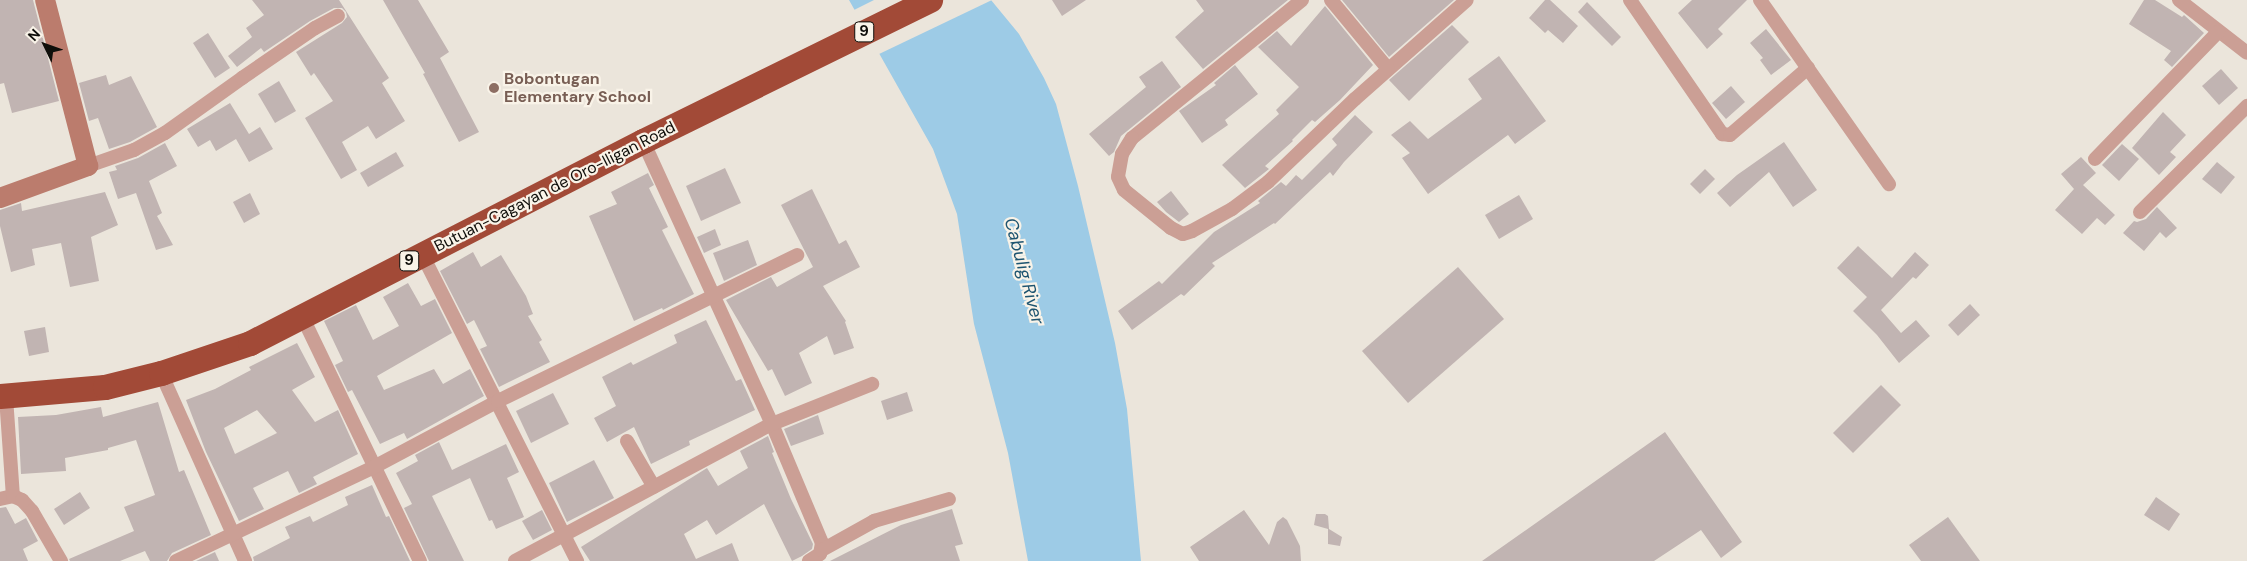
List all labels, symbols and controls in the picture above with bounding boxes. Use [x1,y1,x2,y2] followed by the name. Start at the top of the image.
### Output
[20,20,70,70] north arrow
[854,20,874,44] road number: 9
[24,25,44,45] text: N
[504,69,651,107] place label: Bobontugan Elementary School
[488,82,500,94] marker: Bobontugan Elementary School
[431,118,679,256] street label: Butuan-Cagayan de Oro-Iligan Road
[999,215,1049,327] water label: Cabulig River
[399,248,419,274] road number: 9

